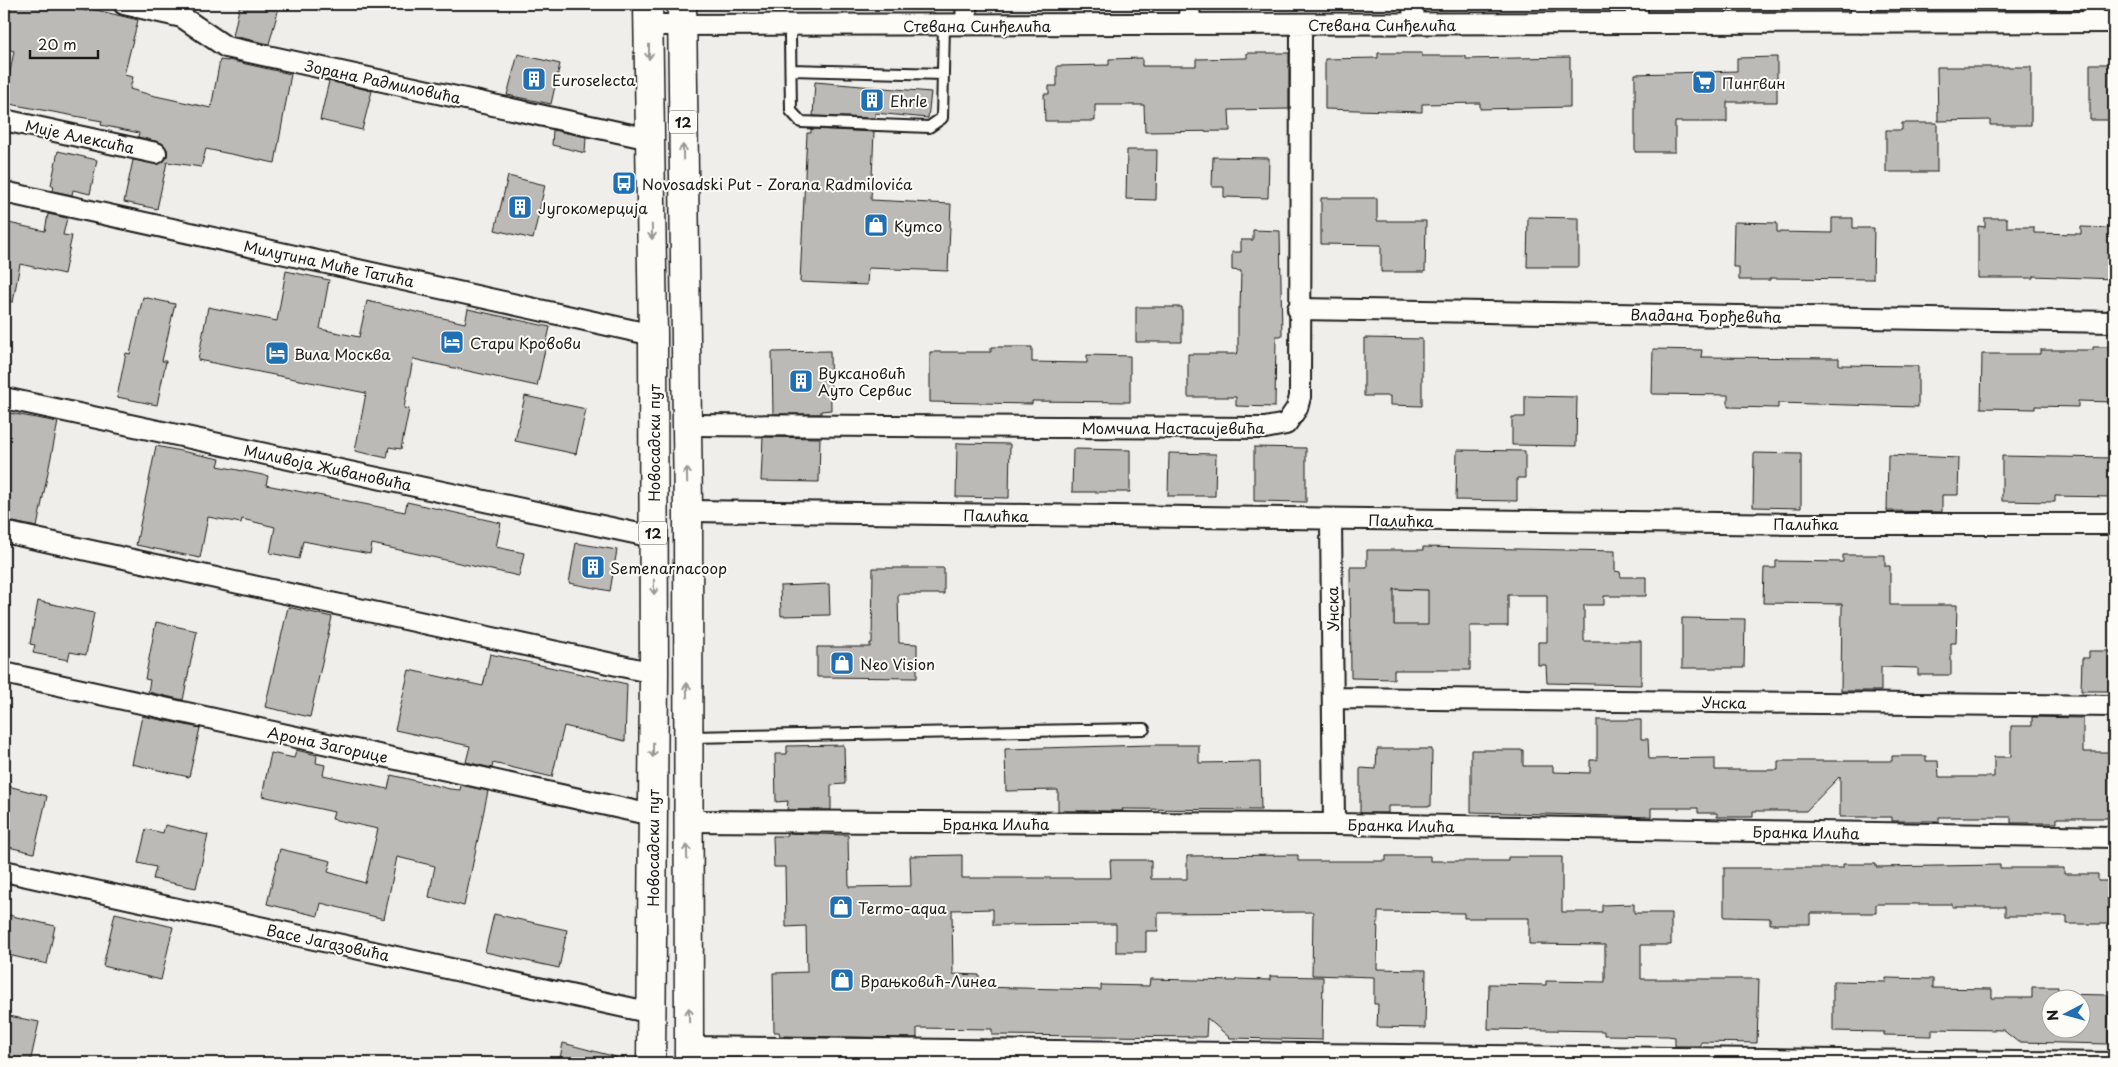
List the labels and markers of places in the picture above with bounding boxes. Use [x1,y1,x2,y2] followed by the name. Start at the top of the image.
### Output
[521,66,547,92] building icon: Euroselecta
[552,68,636,91] place label: Euroselecta
[1691,69,1717,95] supermarket icon: Пингвин
[1722,71,1786,94] place label: Пингвин
[859,87,885,113] building icon: Ehrle
[890,89,928,112] place label: Ehrle
[611,170,637,196] bus stop icon: Novosadski Put - Zorana Radmilovića
[642,172,913,195] place label: Novosadski Put - Zorana Radmilovića
[507,194,533,220] building icon: Југокомерција
[538,196,648,219] place label: Југокомерција
[863,212,889,238] shop icon: Kymco
[894,214,942,237] place label: Kymco
[439,329,465,355] hotel icon: Стари Кровови
[470,331,581,354] place label: Стари Кровови
[264,340,290,366] hotel icon: Вила Москва
[294,342,391,365] place label: Вила Москва
[818,361,912,401] place label: Вуксановић Ауто Сервис
[788,368,814,394] building icon: Вуксановић Ауто Сервис
[580,554,606,580] building icon: Semenarnacoop
[610,556,727,579] place label: Semenarnacoop
[829,650,855,676] shop icon: Neo Vision
[860,652,935,675] place label: Neo Vision
[828,894,854,920] shop icon: Termo-aqua
[858,896,947,919] place label: Termo-aqua
[829,967,855,993] shop icon: Врањковић-Линеа
[860,969,997,992] place label: Врањковић-Линеа

